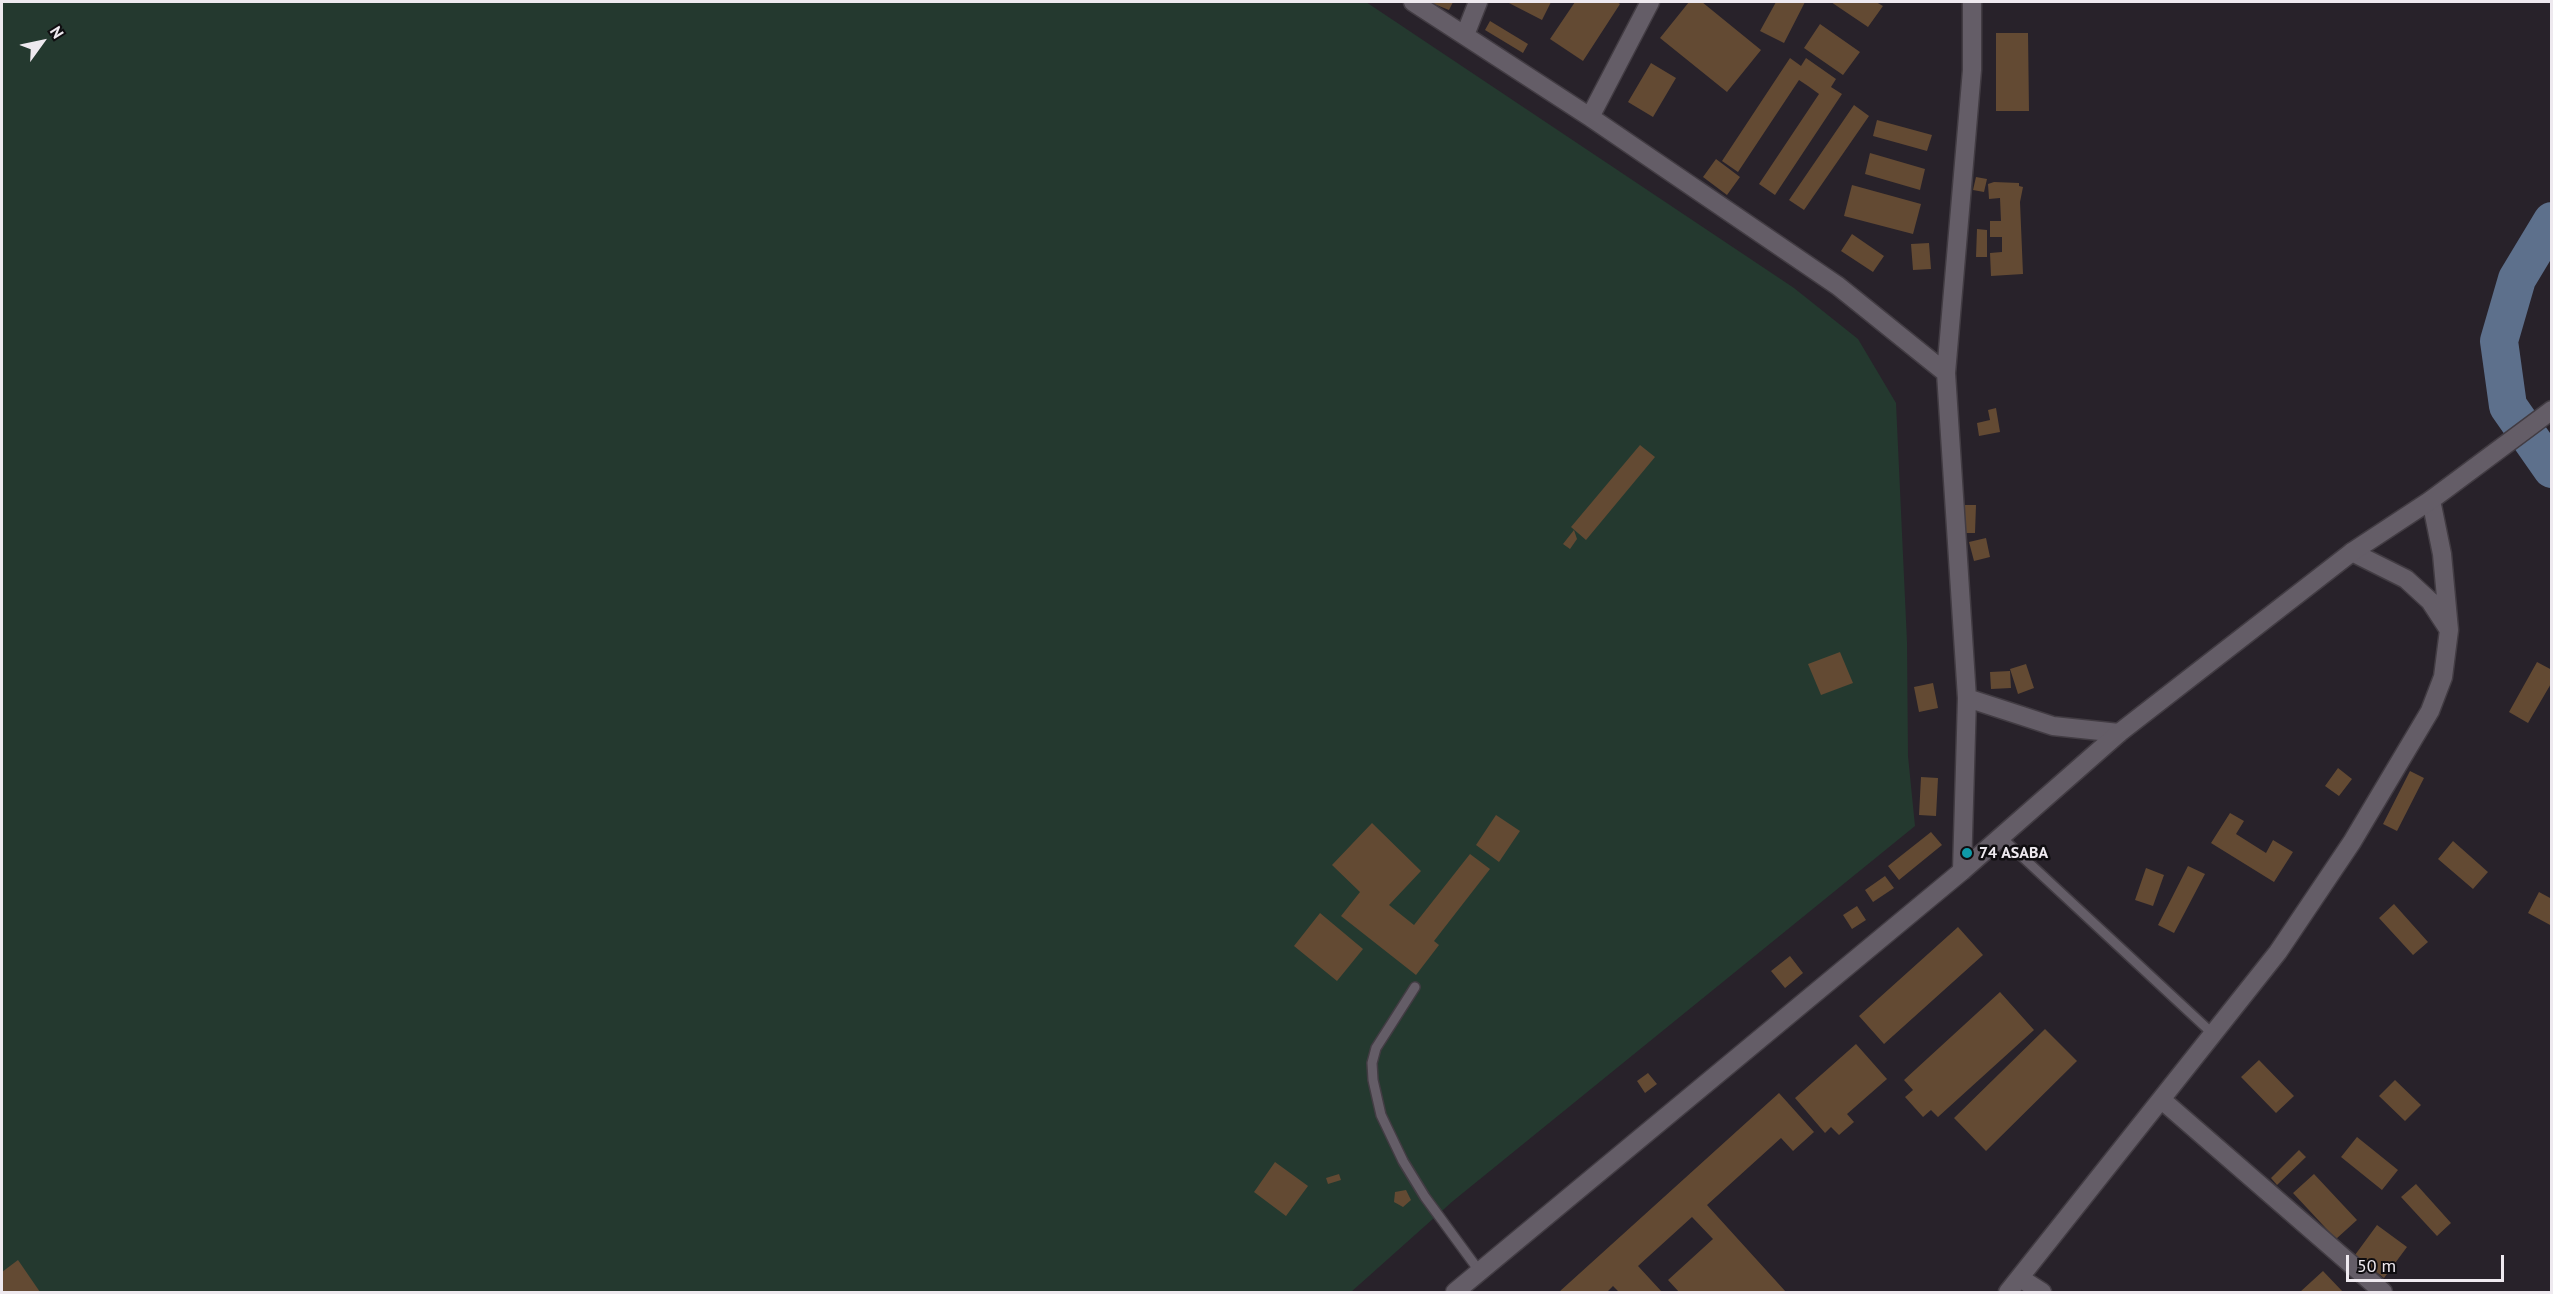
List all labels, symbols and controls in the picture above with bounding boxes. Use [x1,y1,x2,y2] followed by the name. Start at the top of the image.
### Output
[12,12,72,72] north arrow
[46,22,68,42] text: N
[1979,843,2048,863] place label: 74 ASABA
[1960,846,1974,860] marker: 74 ASABA
[2349,1243,2506,1281] scale bar
[2357,1254,2396,1277] text: 50 m

